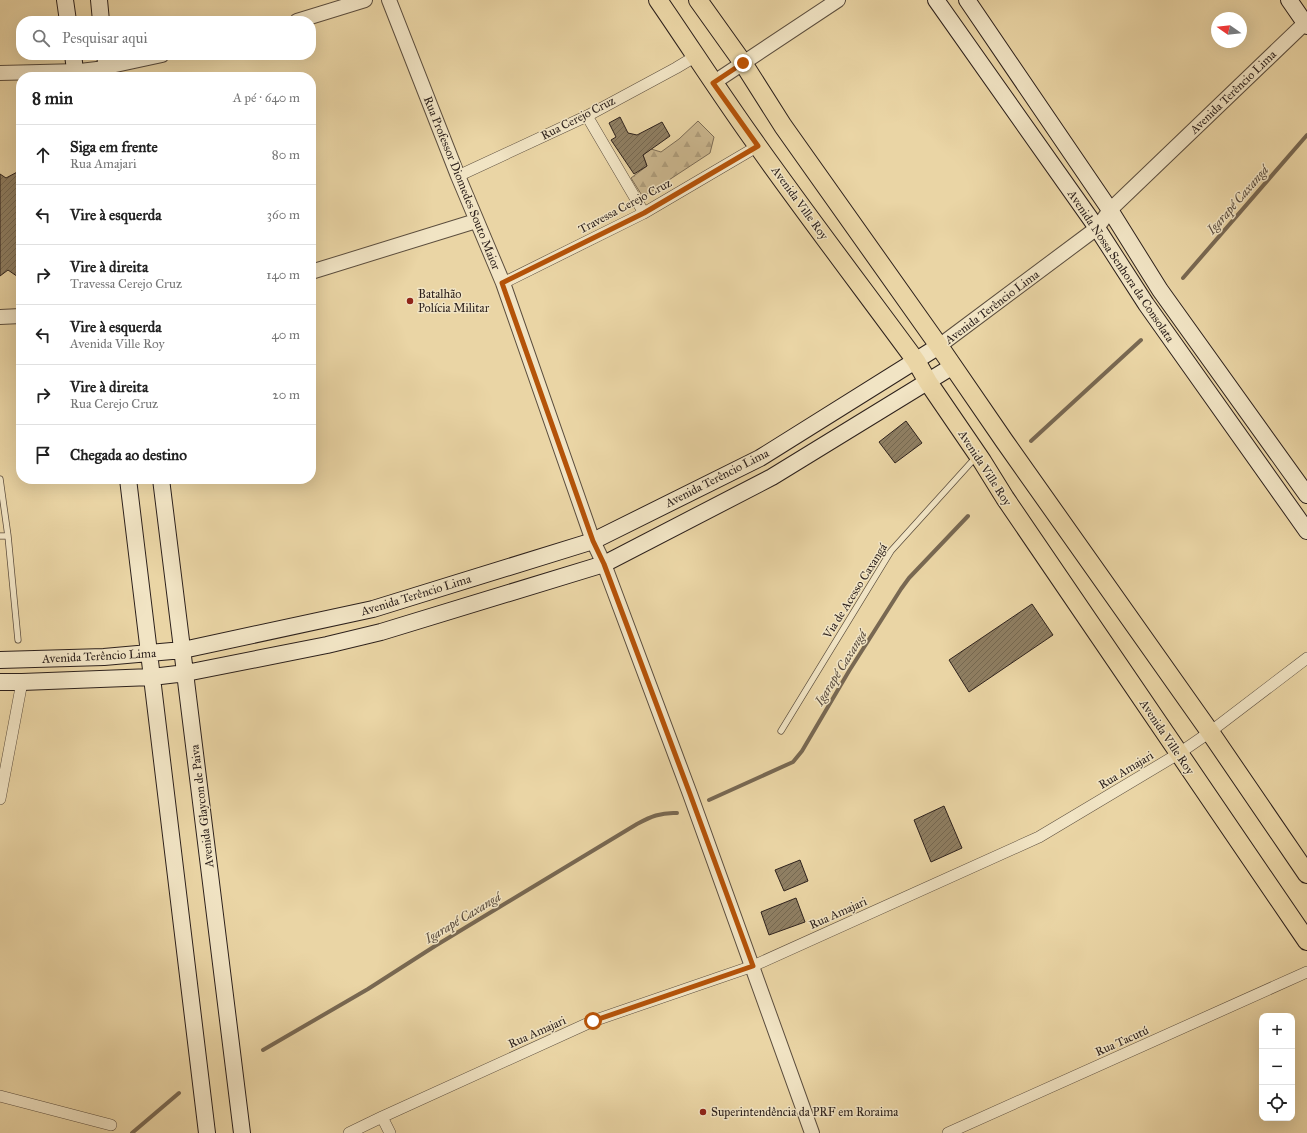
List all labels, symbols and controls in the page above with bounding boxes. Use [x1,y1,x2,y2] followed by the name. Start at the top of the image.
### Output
[1211,12,1247,48] north arrow
[16,16,316,60] search box
[30,27,52,49] icon: search
[62,29,148,47] text: Pesquisar aqui
[1186,47,1280,137] street label: Avenida Terêncio Lima
[734,54,752,72] route end
[32,88,73,109] text: 8 min
[233,90,300,106] text: A pé · 640 m
[539,93,618,143] street label: Rua Cerejo Cruz
[421,94,504,272] street label: Rua Professor Diomedes Souto Maior
[70,138,158,156] text: Siga em frente
[32,144,54,166] icon: ahead
[272,147,300,163] text: 80 m
[70,156,137,172] text: Rua Amajari
[1203,161,1273,238] water label: Igarapé Caxangá
[768,163,832,243] street label: Avenida Ville Roy
[576,175,674,236] street label: Travessa Cerejo Cruz
[1064,187,1178,345] street label: Avenida Nossa Senhora da Consolata
[32,204,54,226] icon: left
[70,206,162,224] text: Vire à esquerda
[267,207,300,223] text: 360 m
[70,258,148,276] text: Vire à direita
[32,264,54,286] icon: right
[266,267,300,283] text: 140 m
[941,267,1043,348] street label: Avenida Terêncio Lima
[70,276,182,292] text: Travessa Cerejo Cruz
[418,287,490,315] place label: Batalhão Polícia Militar
[405,296,415,306] marker: Batalhão Polícia Militar
[70,318,162,336] text: Vire à esquerda
[32,324,54,346] icon: left
[271,327,300,343] text: 40 m
[70,336,165,352] text: Avenida Ville Roy
[70,378,148,396] text: Vire à direita
[32,384,54,406] icon: right
[272,387,300,403] text: 20 m
[70,396,158,412] text: Rua Cerejo Cruz
[955,427,1015,509] street label: Avenida Ville Roy
[32,444,54,466] icon: arrive
[662,445,772,511] street label: Avenida Terêncio Lima
[70,446,187,464] text: Chegada ao destino
[820,540,891,642] street label: Via de Acesso Caxangá
[358,571,474,619] street label: Avenida Terêncio Lima
[811,626,871,709] water label: Igarapé Caxangá
[41,646,157,666] street label: Avenida Terêncio Lima
[1136,696,1197,777] street label: Avenida Ville Roy
[187,743,217,869] street label: Avenida Glaycon de Paiva
[1096,748,1157,792] street label: Rua Amajari
[421,888,505,947] water label: Igarapé Caxangá
[807,894,870,932] street label: Rua Amajari
[584,1012,602,1030] route start
[506,1013,569,1051] street label: Rua Amajari
[1259,1013,1295,1121] map controls
[1259,1013,1295,1049] button: +
[1093,1023,1151,1059] street label: Rua Tacutú
[1259,1049,1295,1085] button: −
[1259,1085,1295,1121] button: locate
[711,1105,899,1119] place label: Superintendência da PRF em Roraima
[698,1107,708,1117] marker: Superintendência da PRF em Roraima

